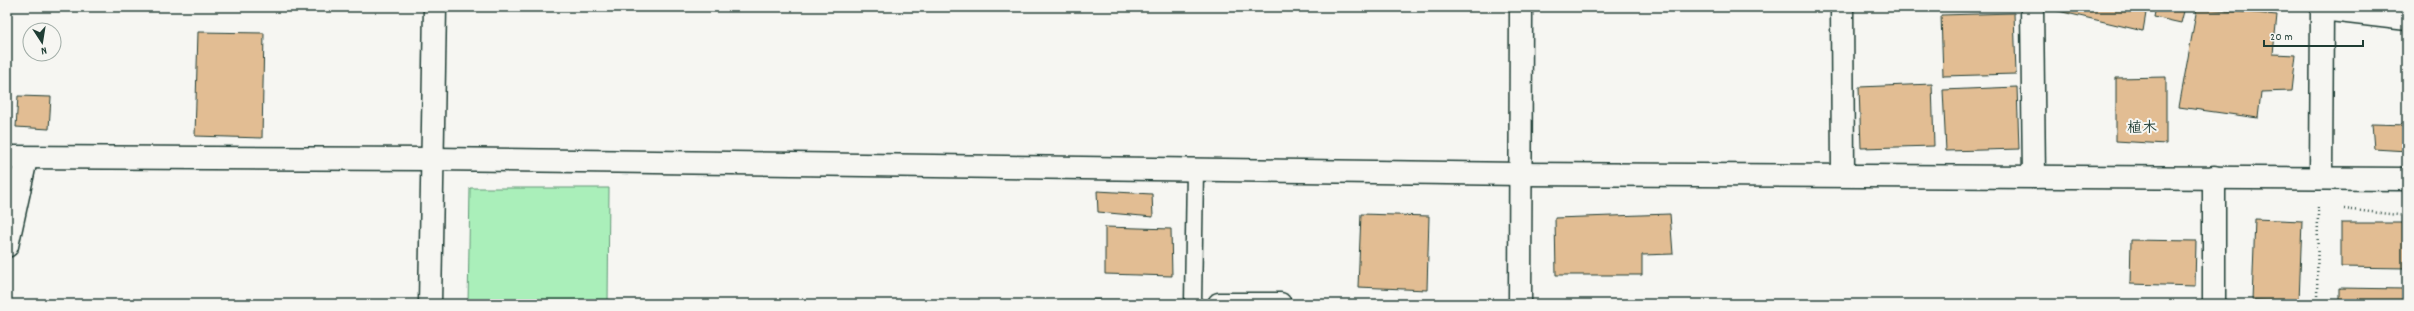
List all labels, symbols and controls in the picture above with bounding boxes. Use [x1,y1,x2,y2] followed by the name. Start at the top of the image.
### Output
[22,22,62,62] north arrow
[2264,22,2363,48] scale bar
[2270,29,2293,46] text: 20 m
[39,41,48,58] text: N
[2127,118,2157,140] district label: 植木

